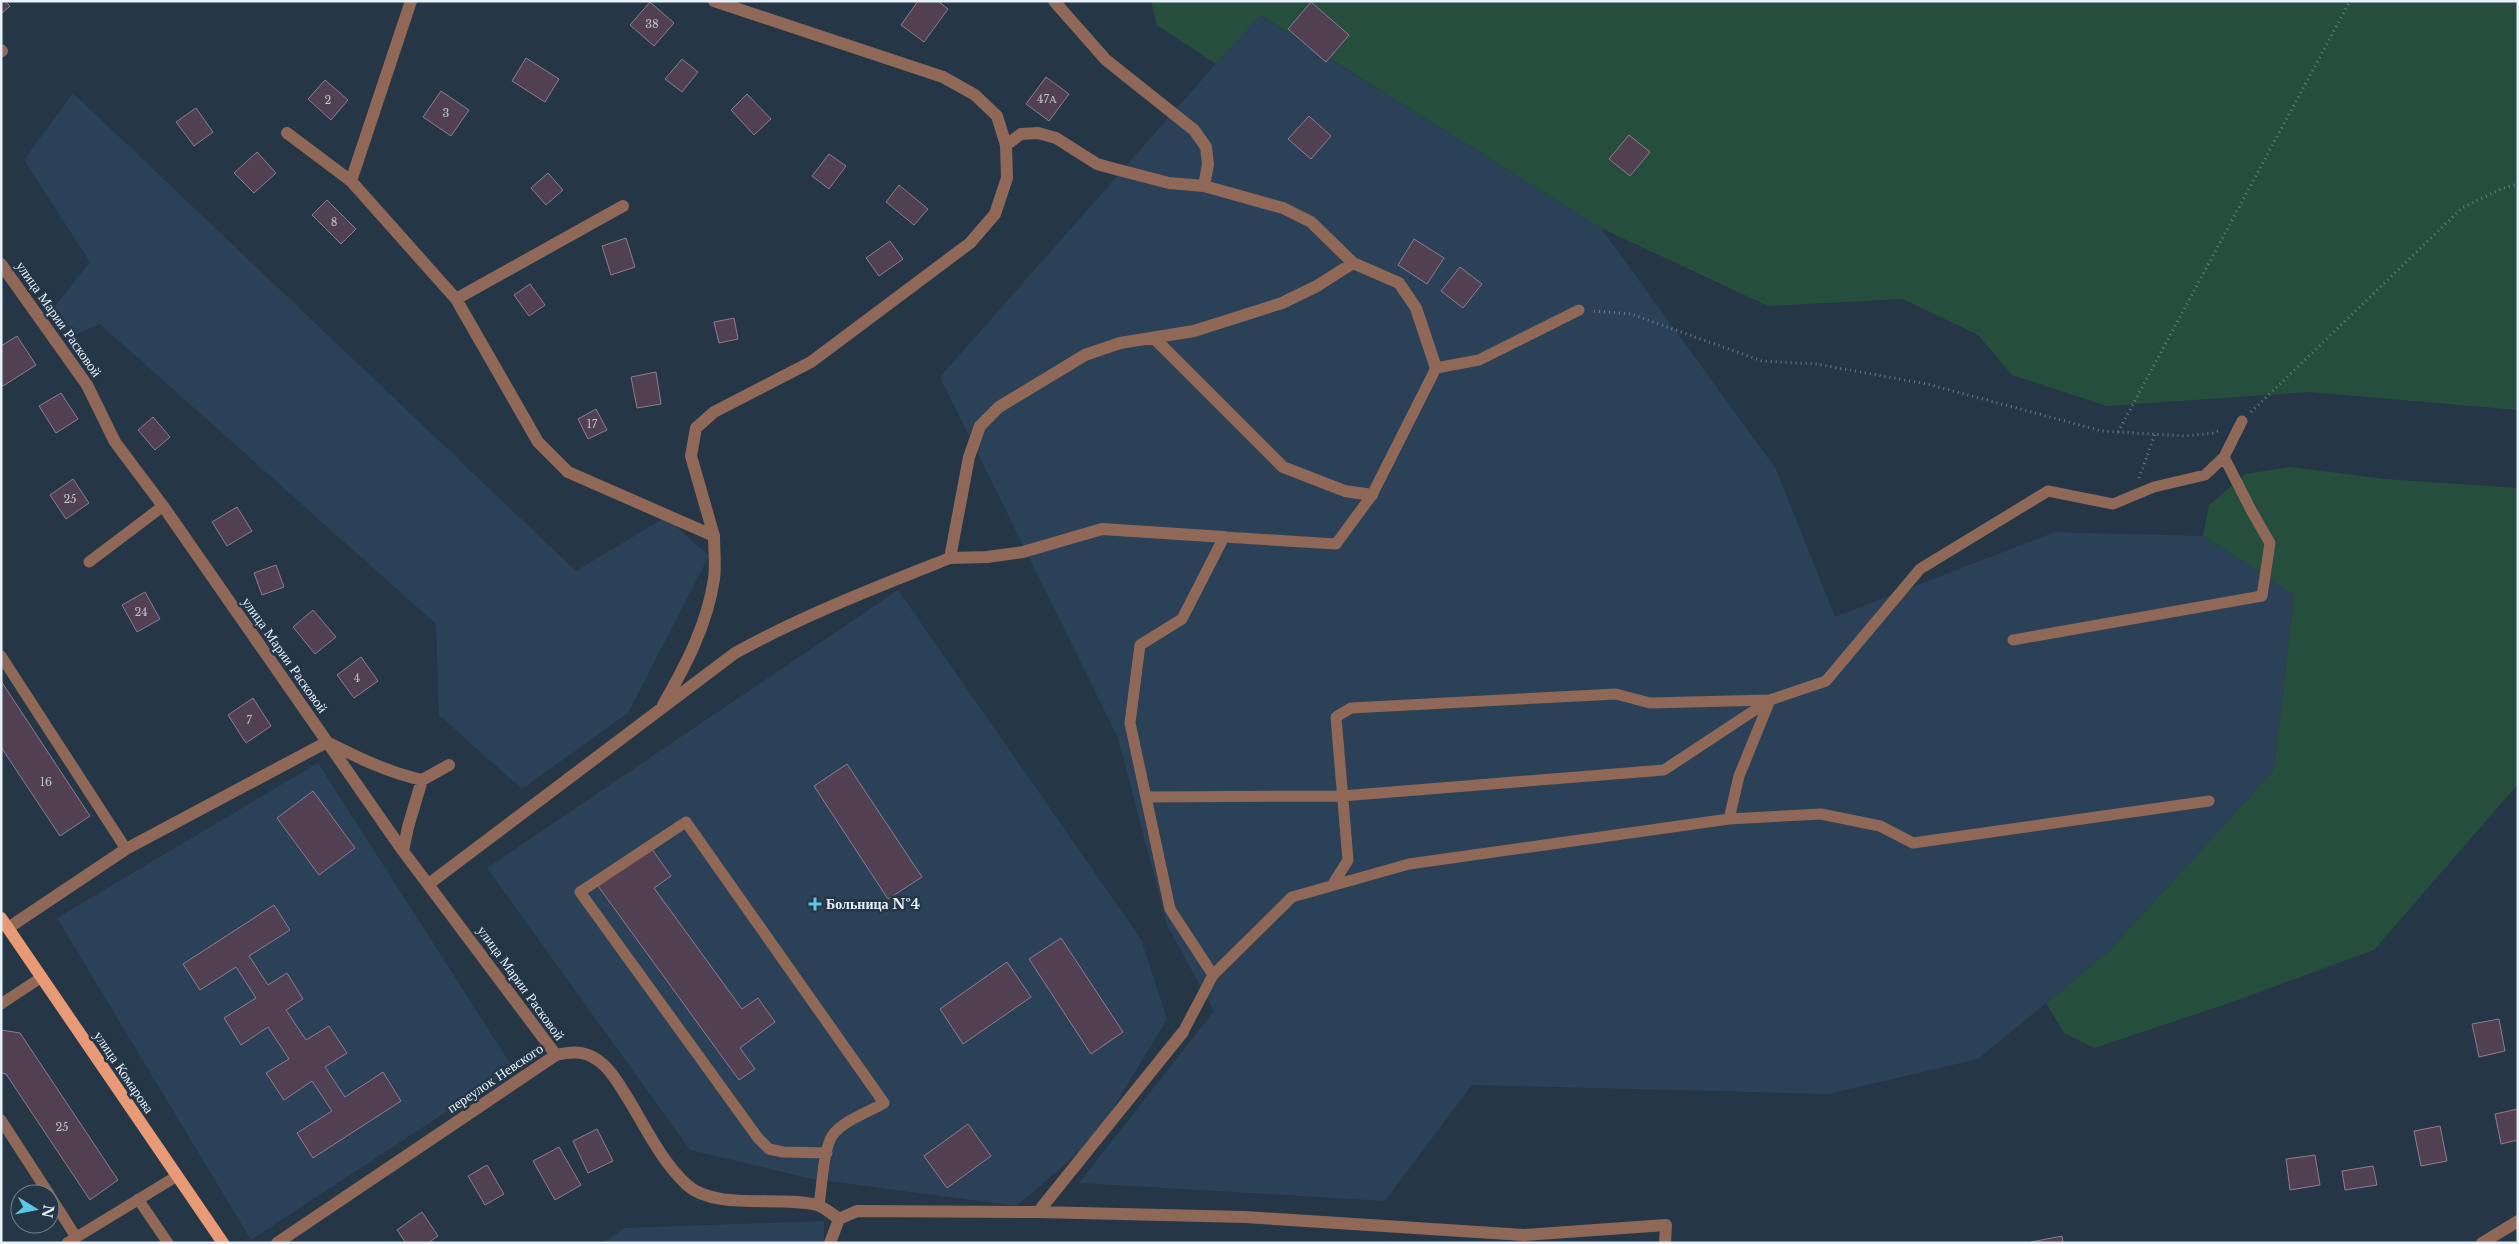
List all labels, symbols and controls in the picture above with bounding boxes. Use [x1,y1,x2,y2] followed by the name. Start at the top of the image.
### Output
[645,17,659,31] house number: 38
[1037,92,1057,106] house number: 47А
[325,93,332,107] house number: 2
[443,106,450,120] house number: 3
[331,215,337,229] house number: 8
[12,257,106,381] street label: улица Марии Расковой
[587,417,598,431] house number: 17
[63,492,77,506] house number: 25
[238,593,332,717] street label: улица Марии Расковой
[134,605,148,619] house number: 24
[354,671,360,685] house number: 4
[246,713,252,727] house number: 7
[40,775,52,789] house number: 16
[826,895,920,913] place label: Больница №4
[808,897,822,911] marker: Больница №4
[473,922,569,1044] street label: улица Марии Расковой
[90,1027,159,1117] street label: улица Комарова
[443,1039,547,1117] street label: переулок Невского
[55,1120,69,1134] house number: 25
[10,1184,60,1234] north arrow
[38,1203,58,1219] text: N

